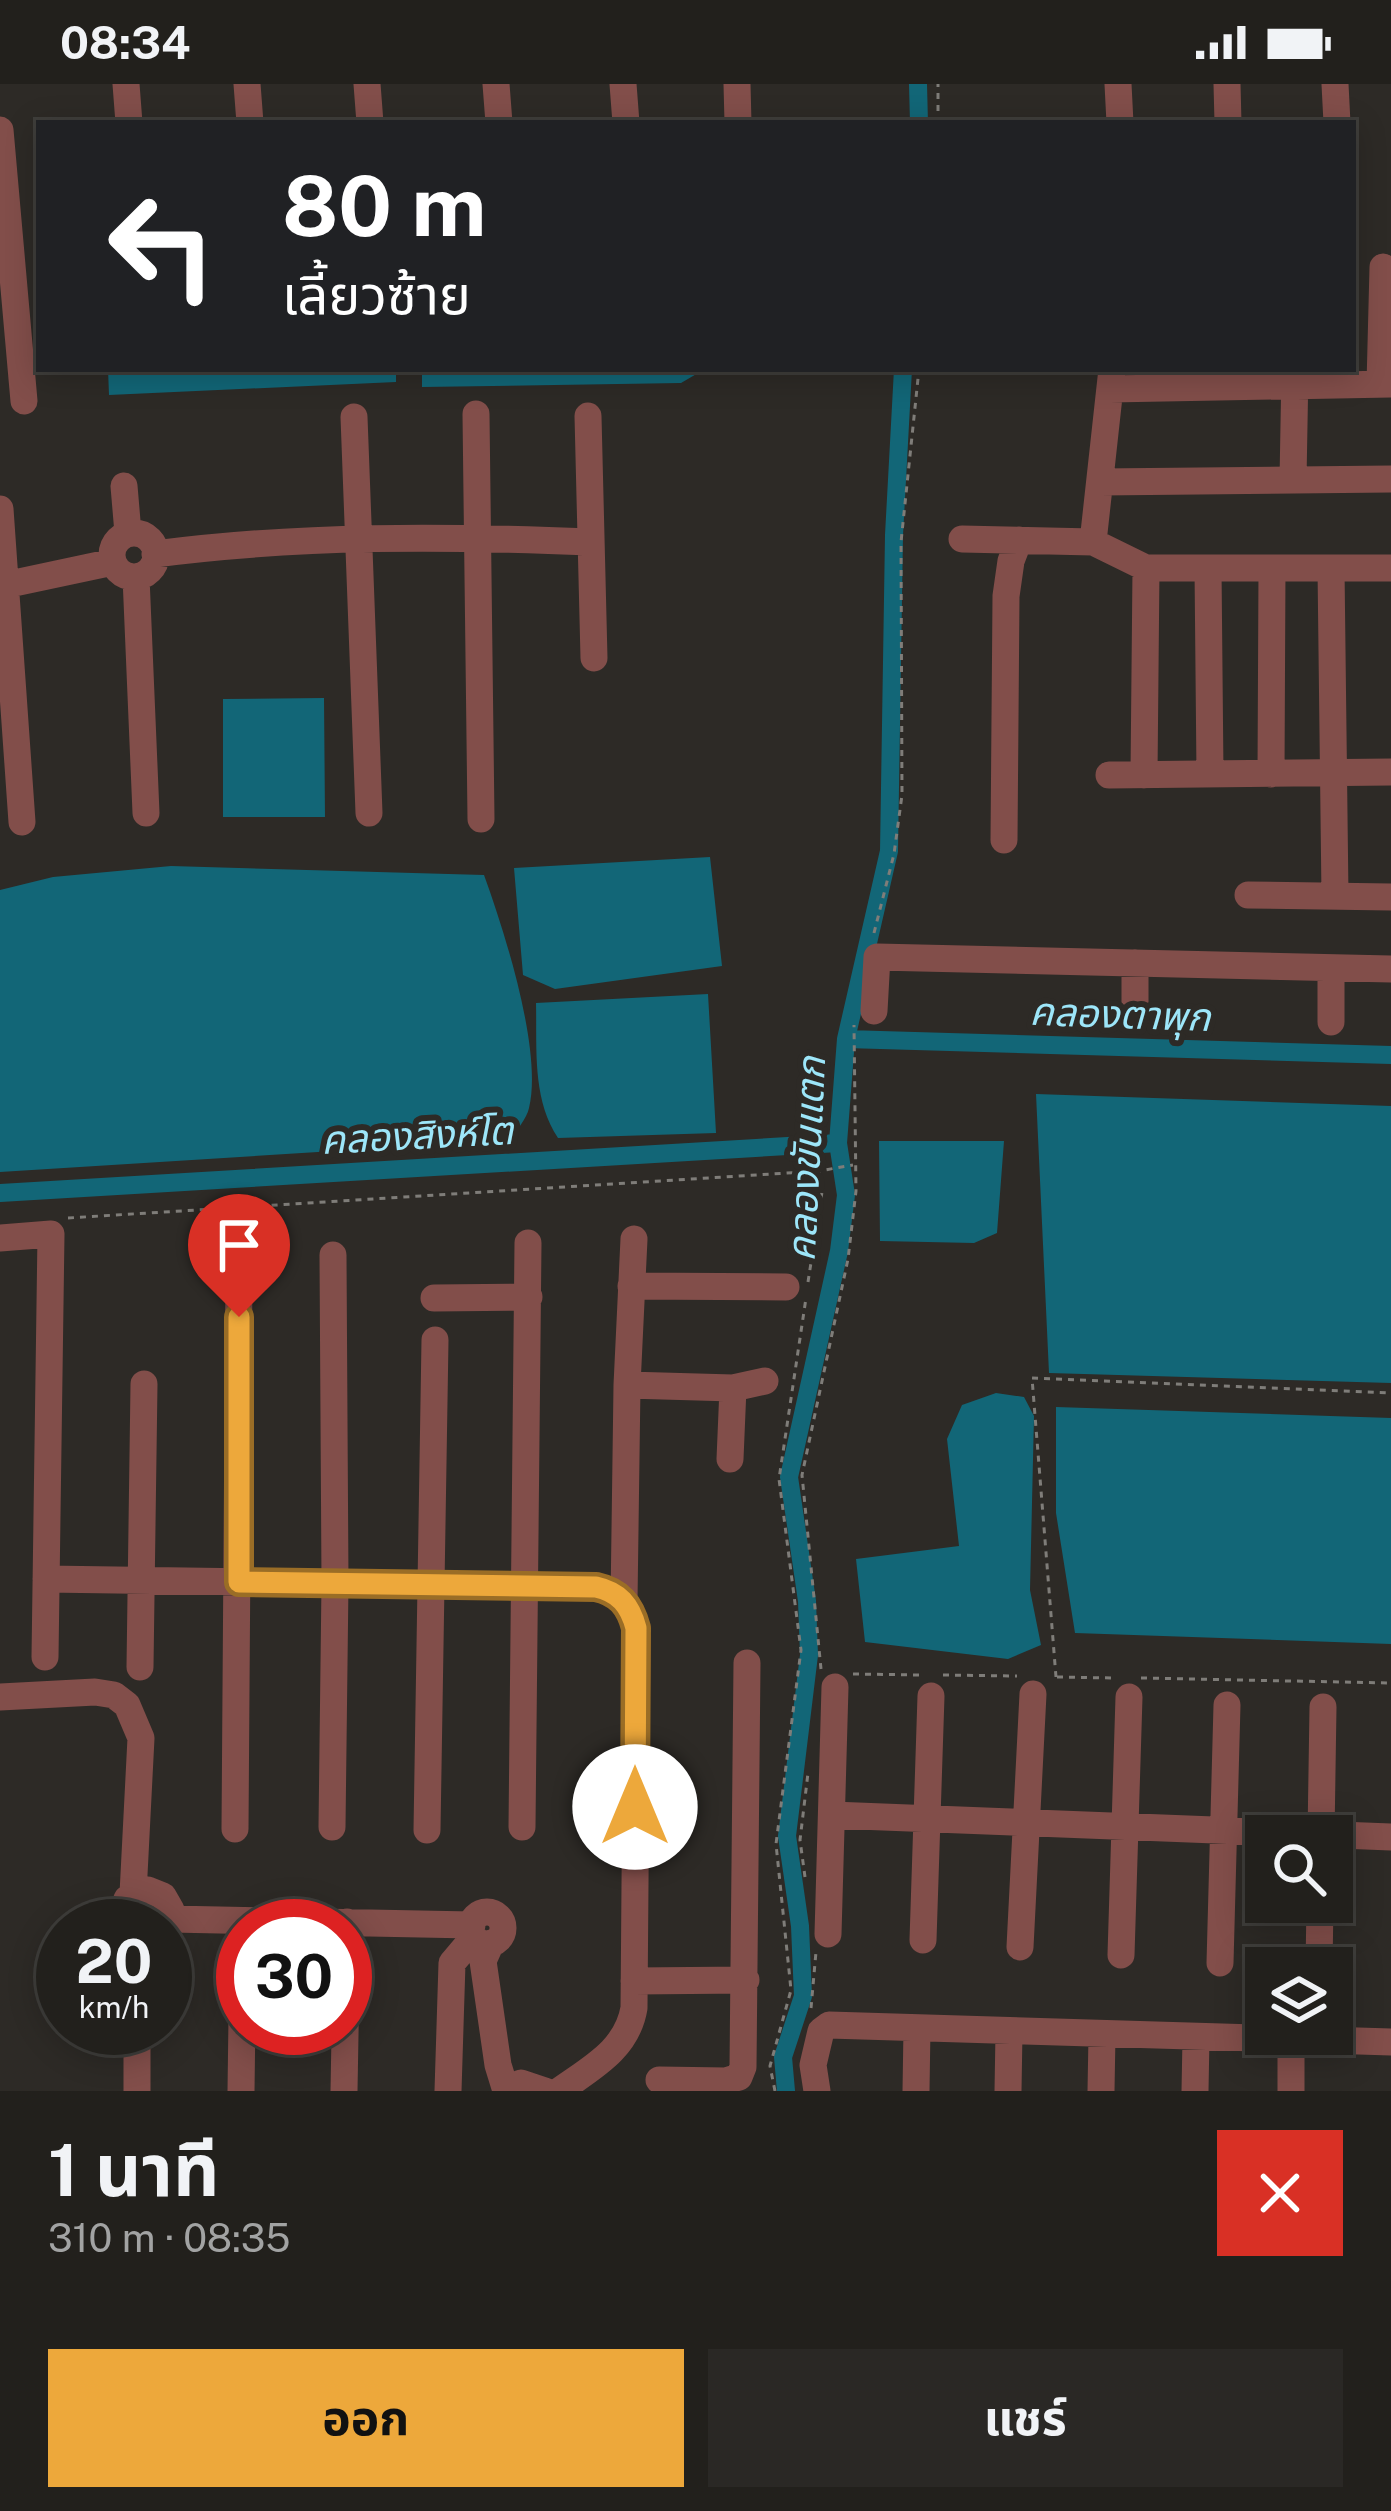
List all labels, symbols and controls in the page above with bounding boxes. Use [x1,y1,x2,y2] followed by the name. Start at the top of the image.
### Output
[60,16,190,69] text: 08:34
[282,156,486,255] text: 80 m
[84,168,240,324] icon: left
[282,263,471,326] text: เลี้ยวซ้าย
[1029,988,1213,1042] water label: คลองตาพุก
[778,1054,834,1262] water label: คลองขันแตก
[320,1107,516,1163] water label: คลองสิงห์โต
[188,1194,290,1317] pin
[206,1212,272,1278] icon: arrive
[572,1744,698,1870] position arrow
[1245,1815,1353,2055] map controls
[1245,1815,1353,1923] button: search
[216,1899,372,2055] speed limit sign: 30
[76,1926,152,1997] text: 20
[1245,1947,1353,2055] button: layers
[79,1989,149,2025] text: km/h
[48,2128,219,2212] text: 1 นาที
[1217,2130,1343,2256] button: close
[48,2215,290,2261] text: 310 m · 08:35
[48,2349,684,2487] button: ออก
[708,2349,1343,2487] button: แชร์

